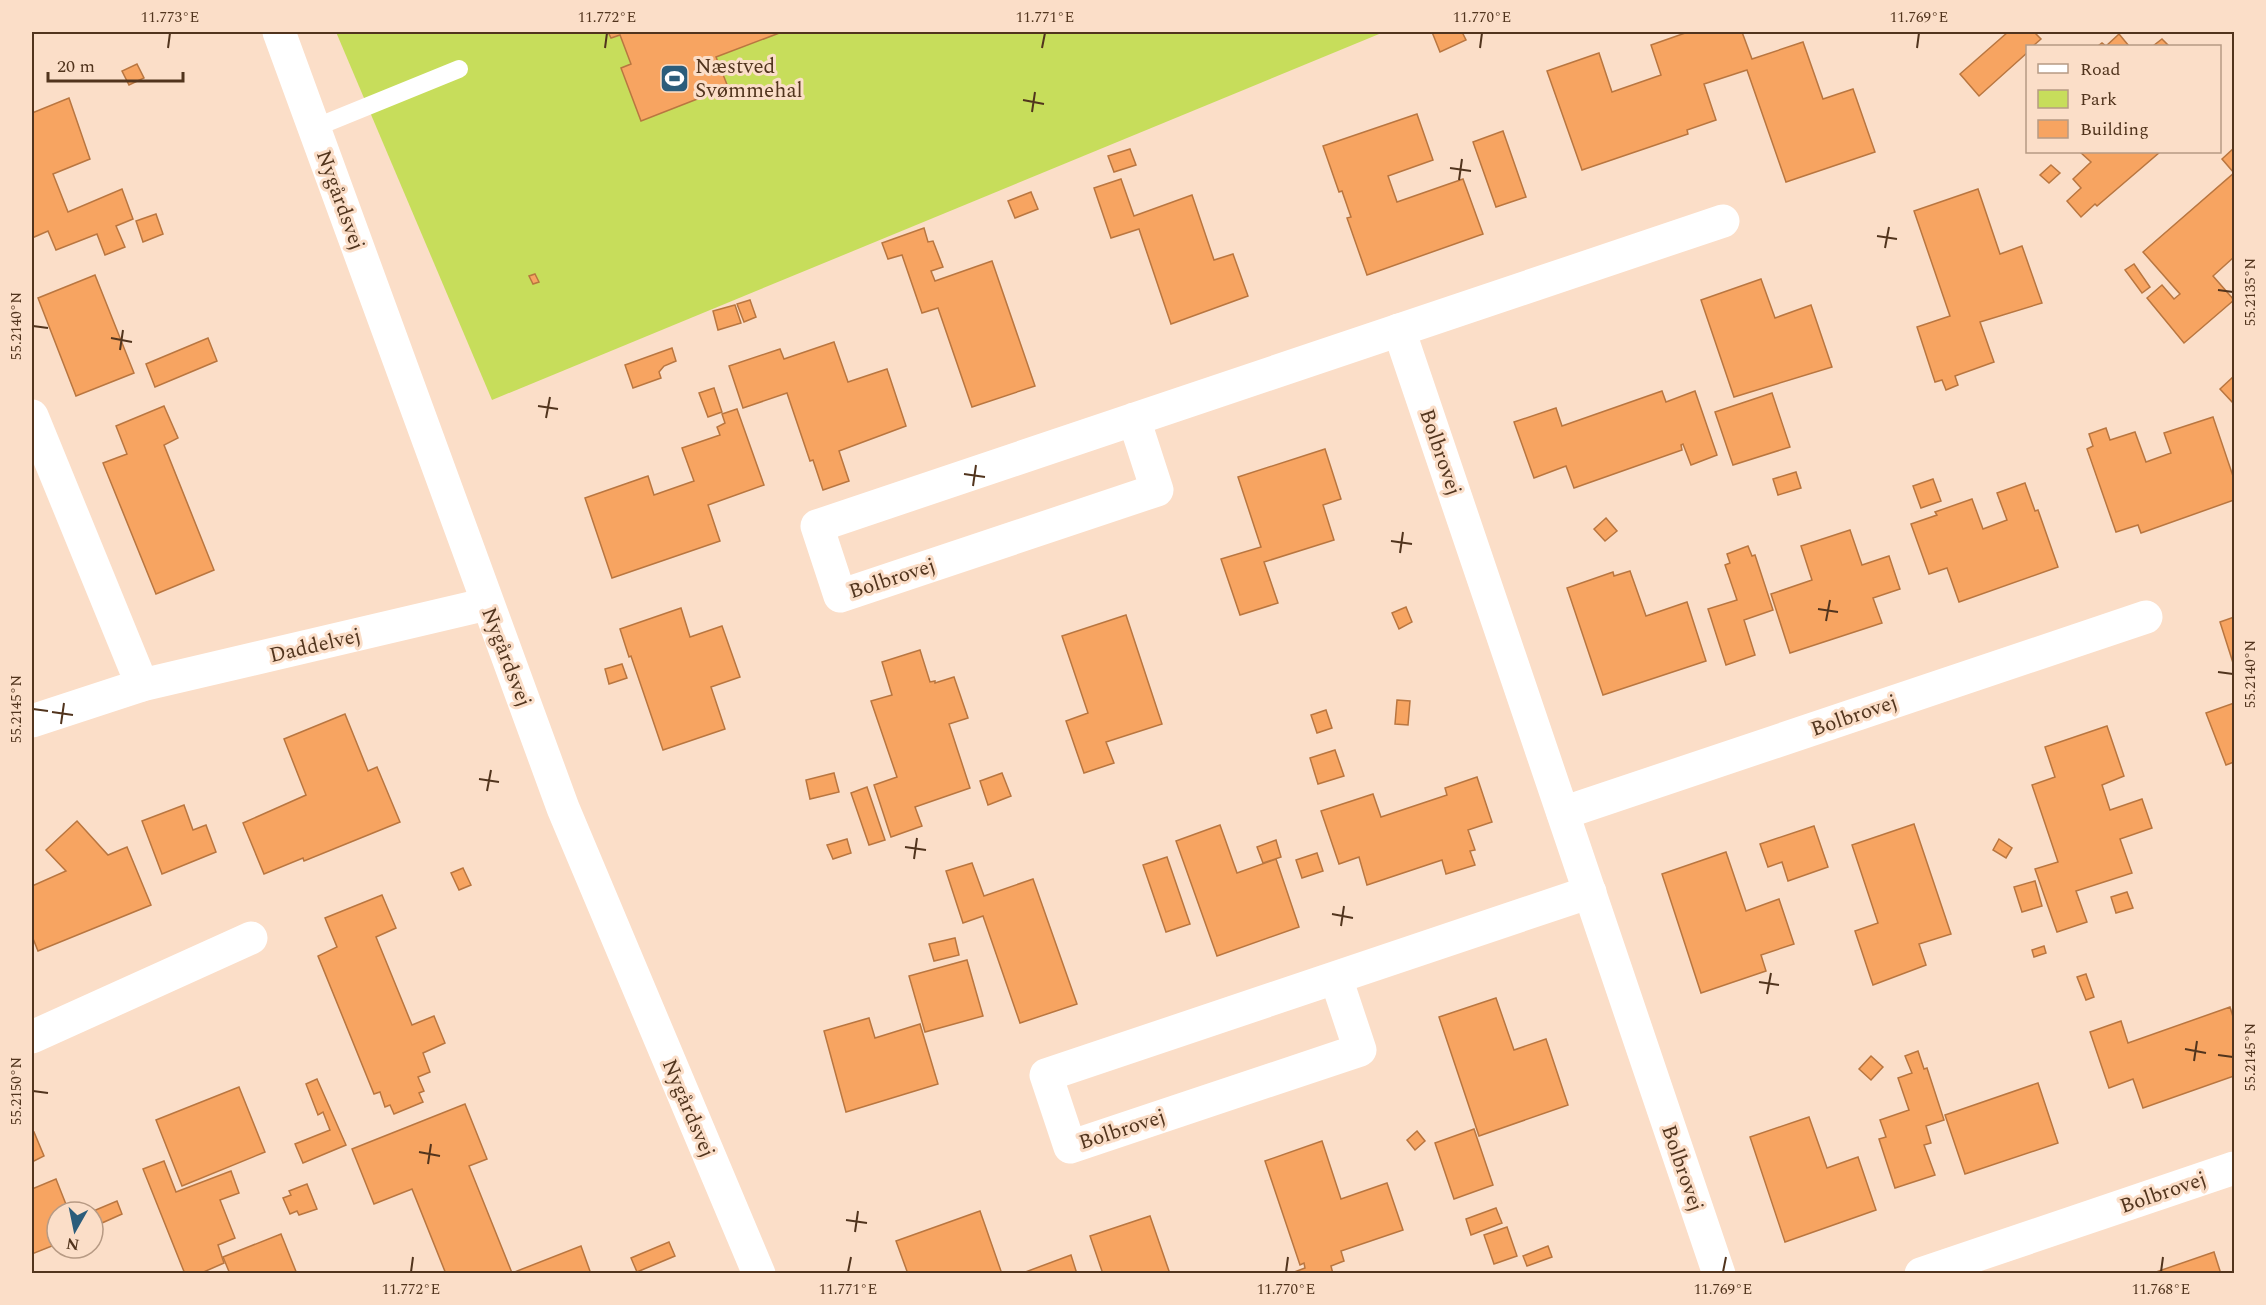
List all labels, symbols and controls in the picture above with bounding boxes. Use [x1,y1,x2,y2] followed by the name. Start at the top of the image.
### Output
[141,6,199,29] text: 11.773°E
[578,6,636,29] text: 11.772°E
[1016,6,1074,29] text: 11.771°E
[1453,6,1511,29] text: 11.770°E
[1890,6,1948,29] text: 11.769°E
[48,45,183,83] scale bar
[2026,45,2221,153] legend
[695,51,803,107] place label: Næstved Svømmehal
[57,53,95,80] text: 20 m
[2080,56,2121,83] text: Road
[658,62,690,94] sports icon: Næstved Svømmehal
[2080,86,2117,113] text: Park
[2080,116,2149,143] text: Building
[307,146,373,255] street label: Nygårdsvej
[2239,258,2262,326] text: 55.2135°N
[5,292,28,360] text: 55.2140°N
[1410,405,1470,500] street label: Bolbrovej
[845,550,940,608] street label: Bolbrovej
[472,603,540,712] street label: Nygårdsvej
[266,620,364,672] street label: Daddelvej
[2239,640,2262,708] text: 55.2140°N
[5,675,28,743] text: 55.2145°N
[1807,686,1902,746] street label: Bolbrovej
[2239,1023,2262,1091] text: 55.2145°N
[653,1054,723,1163] street label: Nygårdsvej
[5,1057,28,1125] text: 55.2150°N
[1075,1101,1170,1159] street label: Bolbrovej
[1652,1121,1712,1216] street label: Bolbrovej
[2116,1163,2211,1223] street label: Bolbrovej
[45,1200,105,1260] north arrow
[64,1231,81,1257] text: N
[382,1278,440,1301] text: 11.772°E
[819,1278,877,1301] text: 11.771°E
[1257,1278,1315,1301] text: 11.770°E
[1694,1278,1752,1301] text: 11.769°E
[2132,1278,2190,1301] text: 11.768°E

